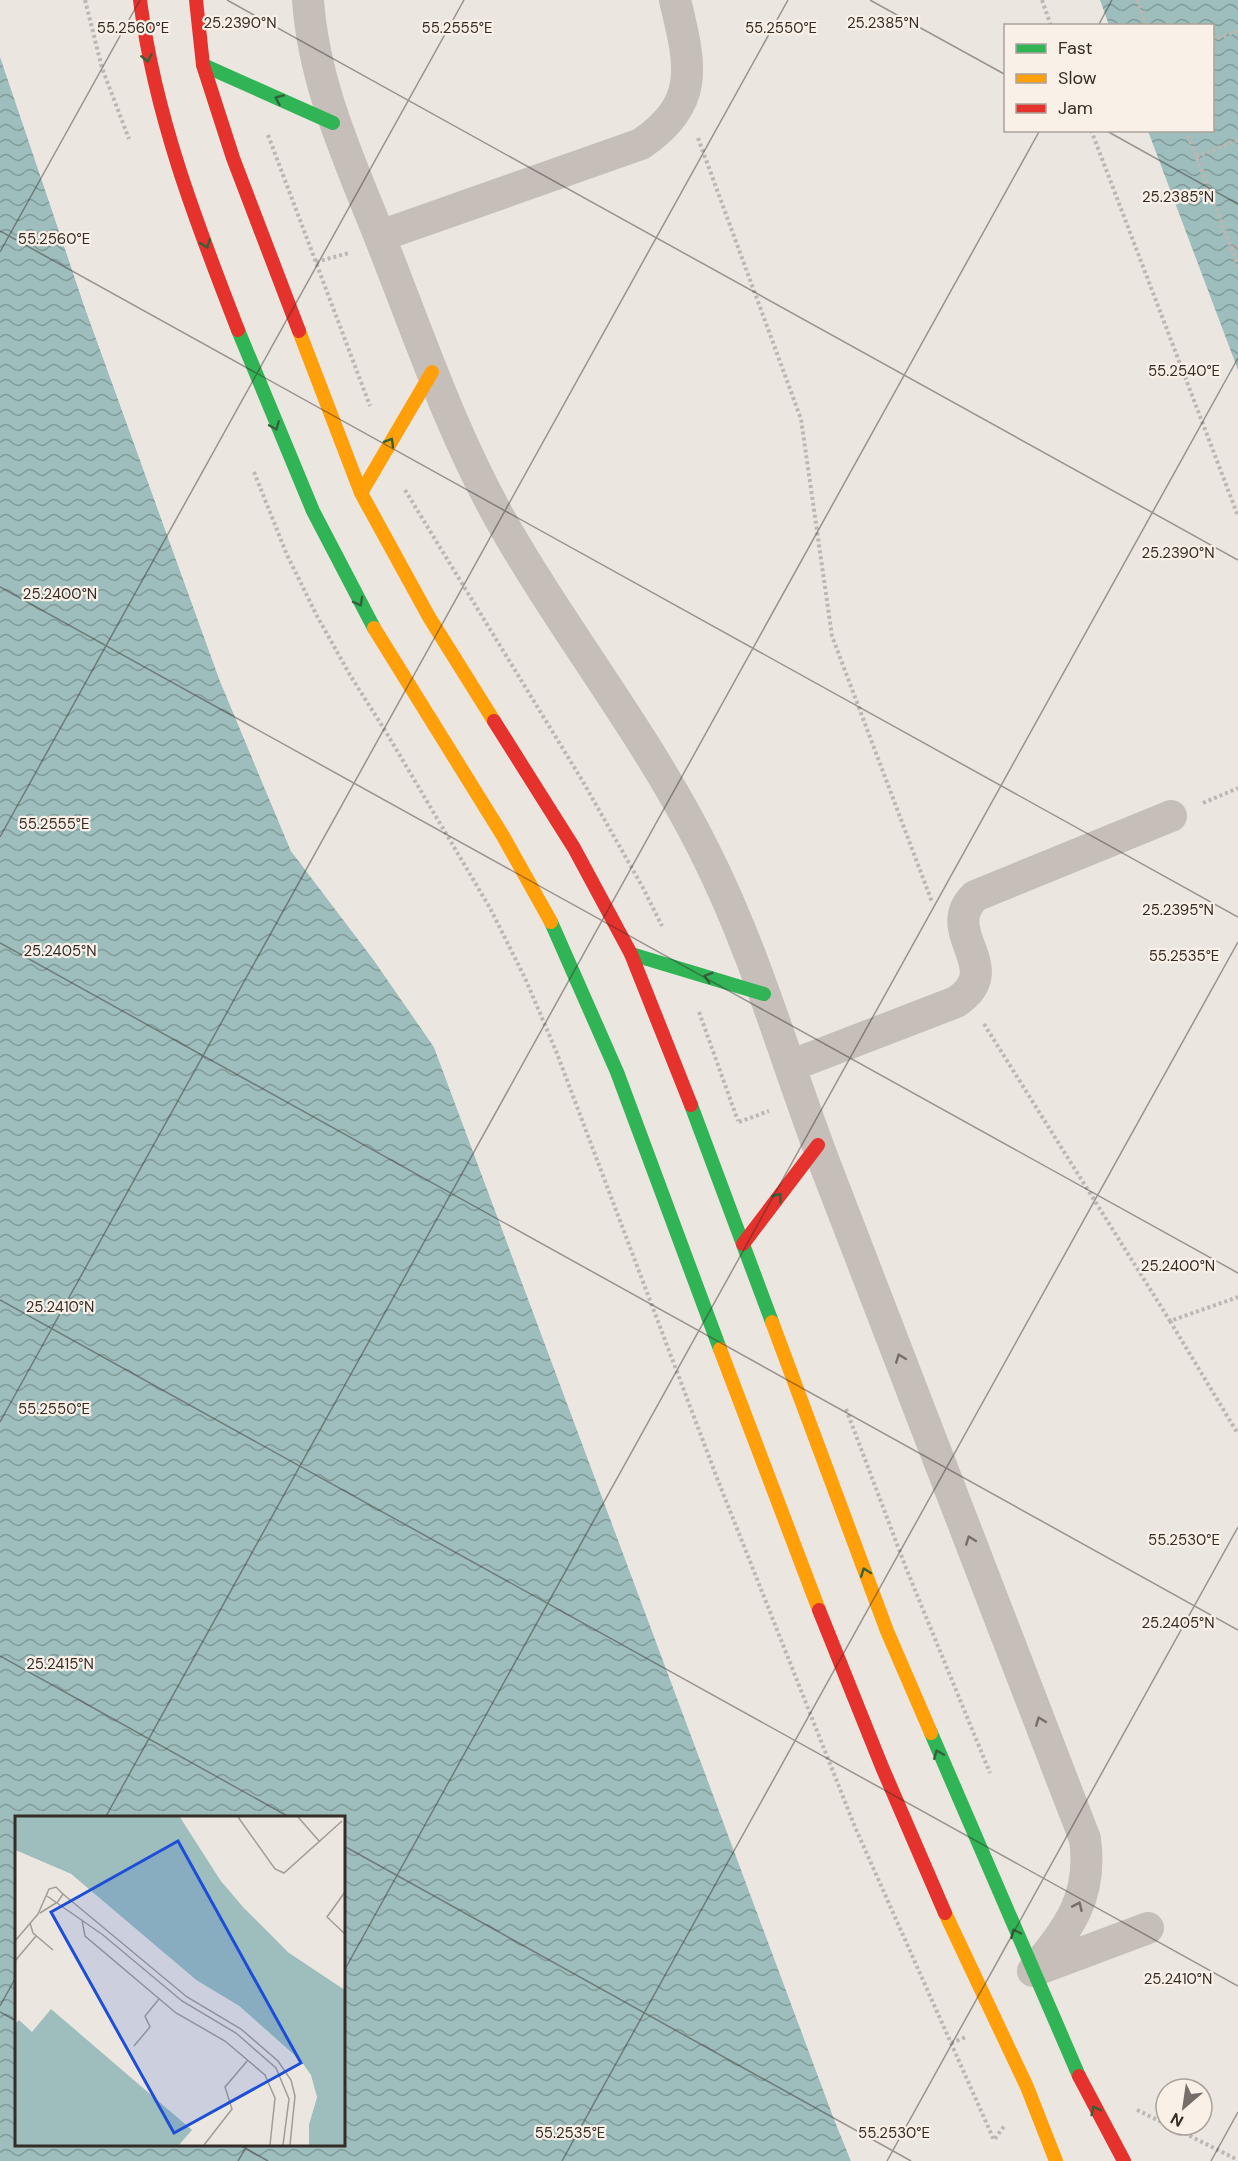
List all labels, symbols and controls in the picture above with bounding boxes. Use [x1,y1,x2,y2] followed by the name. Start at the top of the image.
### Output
[203,13,277,33] text: 25.2390°N
[847,13,919,33] text: 25.2385°N
[97,18,169,38] text: 55.2560°E
[422,18,492,38] text: 55.2555°E
[745,18,817,38] text: 55.2550°E
[1004,24,1214,132] legend
[1058,36,1093,60] text: Fast
[140,53,153,63] one-way arrow
[1058,66,1097,90] text: Slow
[275,94,286,106] one-way arrow
[1058,96,1093,120] text: Jam
[1142,187,1214,207] text: 25.2385°N
[18,229,90,249] text: 55.2560°E
[199,238,211,249] one-way arrow
[1148,361,1220,381] text: 55.2540°E
[268,420,281,431] one-way arrow
[383,438,395,448] one-way arrow
[1141,543,1215,563] text: 25.2390°N
[23,584,97,604] text: 25.2400°N
[352,596,363,606] one-way arrow
[19,814,89,834] text: 55.2555°E
[1142,900,1214,920] text: 25.2395°N
[23,941,97,961] text: 25.2405°N
[1149,946,1219,966] text: 55.2535°E
[704,972,714,984] one-way arrow
[771,1193,782,1204] one-way arrow
[1141,1256,1215,1276] text: 25.2400°N
[26,1297,94,1317] text: 25.2410°N
[895,1353,907,1364] one-way arrow
[18,1399,90,1419] text: 55.2550°E
[1148,1530,1220,1550] text: 55.2530°E
[965,1535,977,1546] one-way arrow
[860,1568,873,1578] one-way arrow
[1141,1613,1215,1633] text: 25.2405°N
[26,1654,94,1674] text: 25.2415°N
[1035,1717,1047,1728] one-way arrow
[933,1749,945,1760] one-way arrow
[15,1816,345,2146] inset map
[1071,1902,1083,1913] one-way arrow
[1010,1928,1022,1939] one-way arrow
[1144,1969,1212,1989] text: 25.2410°N
[1154,2077,1214,2137] north arrow
[1091,2106,1102,2117] one-way arrow
[1167,2108,1187,2132] text: N
[535,2123,605,2143] text: 55.2535°E
[858,2123,930,2143] text: 55.2530°E

